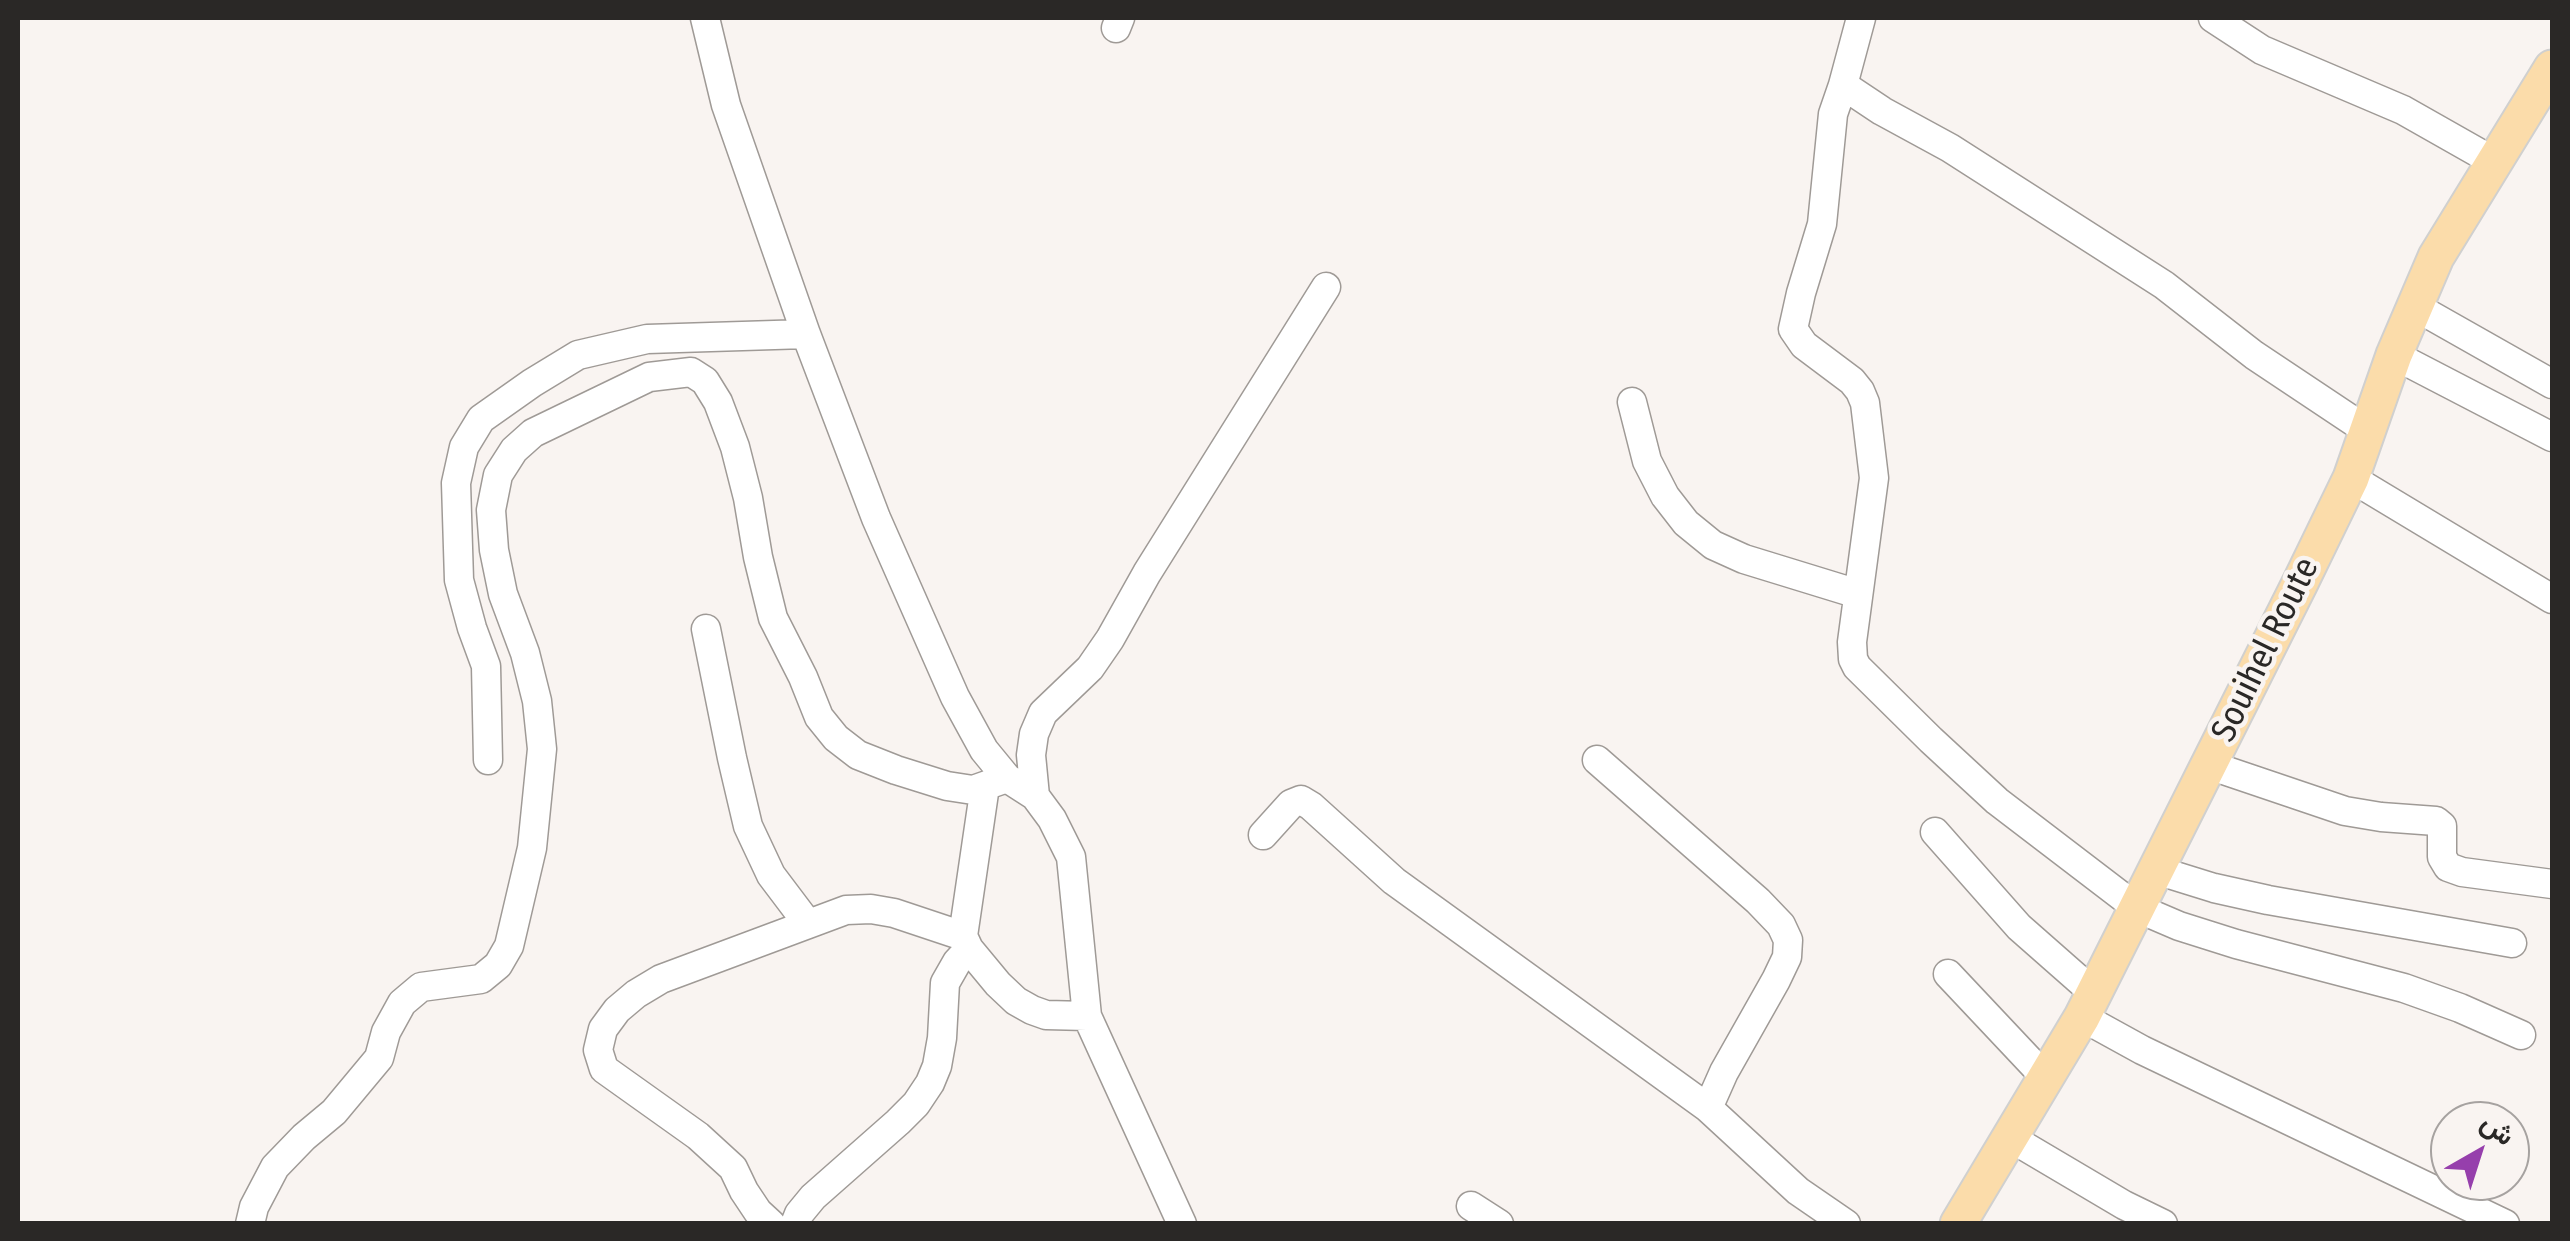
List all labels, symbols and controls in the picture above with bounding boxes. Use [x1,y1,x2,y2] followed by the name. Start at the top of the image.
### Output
[2203,551,2329,749] street label: Souihel Route
[2430,1101,2530,1201] north arrow
[2474,1105,2521,1152] text: ش

